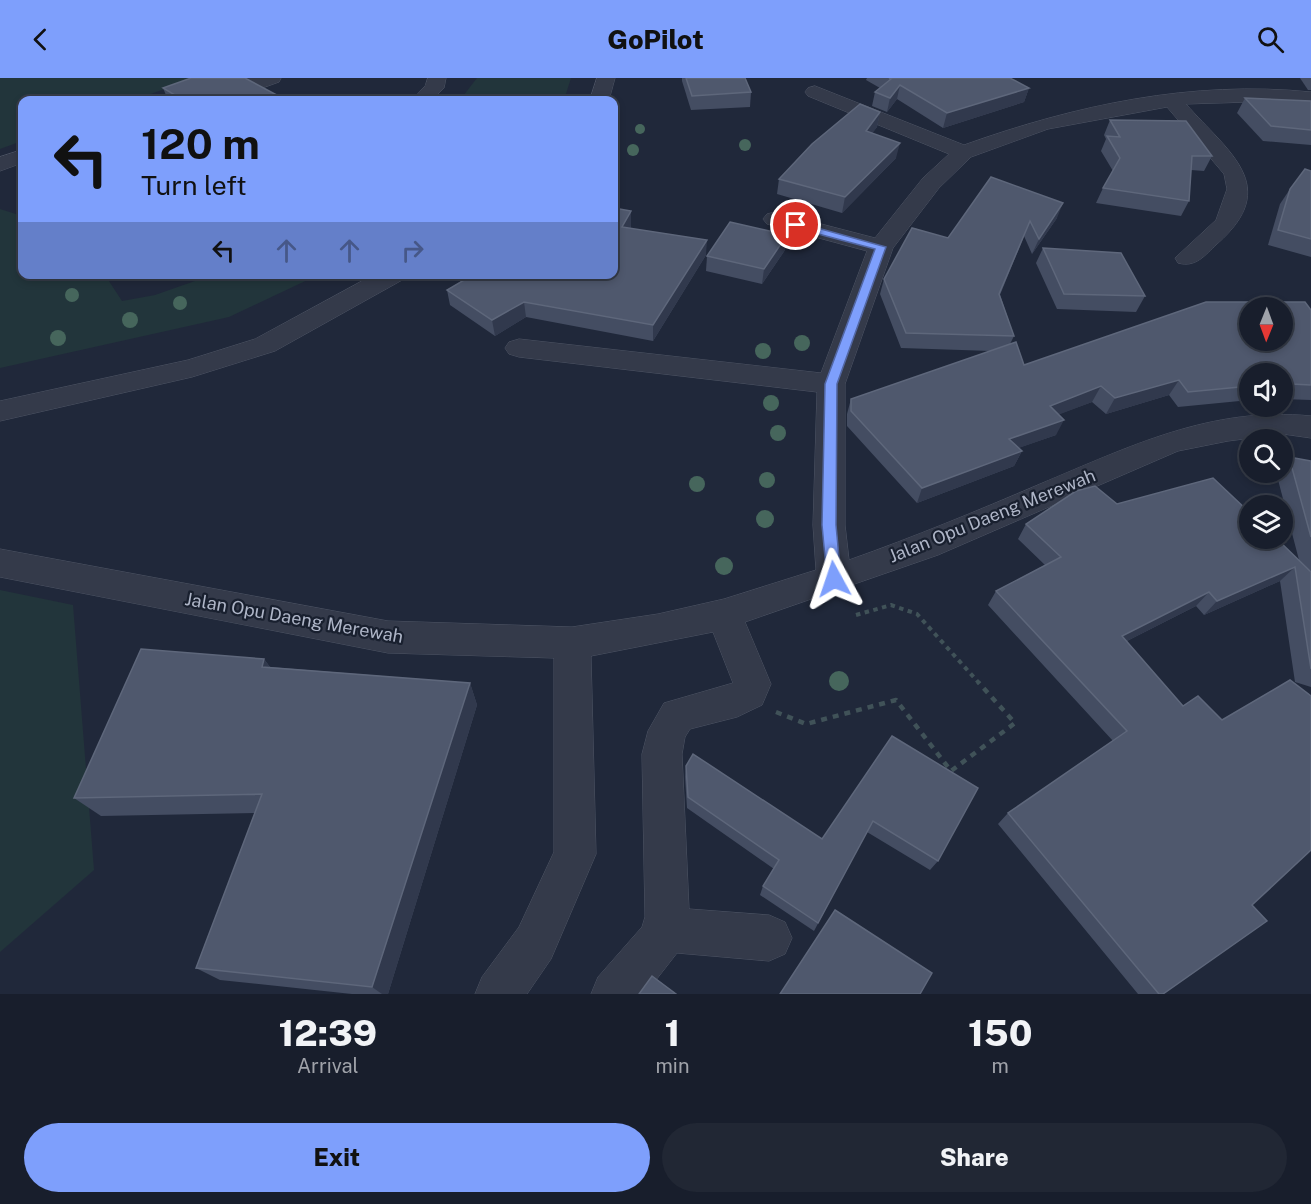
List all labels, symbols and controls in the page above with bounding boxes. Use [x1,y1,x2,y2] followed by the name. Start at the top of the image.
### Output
[24,23,57,56] icon: back
[607,23,704,55] text: GoPilot
[1254,23,1287,56] icon: search
[141,119,260,168] text: 120 m
[42,120,120,198] icon: left
[141,169,247,201] text: Turn left
[770,199,821,250] pin
[779,208,812,241] icon: arrive
[207,234,240,267] icon: left
[270,234,303,267] icon: ahead
[333,234,366,267] icon: ahead
[396,234,429,267] icon: right
[1239,297,1293,351] north arrow
[1239,297,1293,549] map controls
[1239,363,1293,417] button: sound
[1239,429,1293,483] button: search
[885,464,1098,567] street label: Jalan Opu Daeng Merewah
[1239,495,1293,549] button: layers
[802,547,866,611] position arrow
[183,588,405,647] street label: Jalan Opu Daeng Merewah
[279,1012,377,1054] text: 12:39
[665,1012,680,1054] text: 1
[968,1012,1032,1054] text: 150
[297,1054,359,1078] text: Arrival
[656,1054,689,1078] text: min
[992,1054,1009,1078] text: m
[24,1123,650,1192] button: Exit
[662,1123,1287,1192] button: Share

